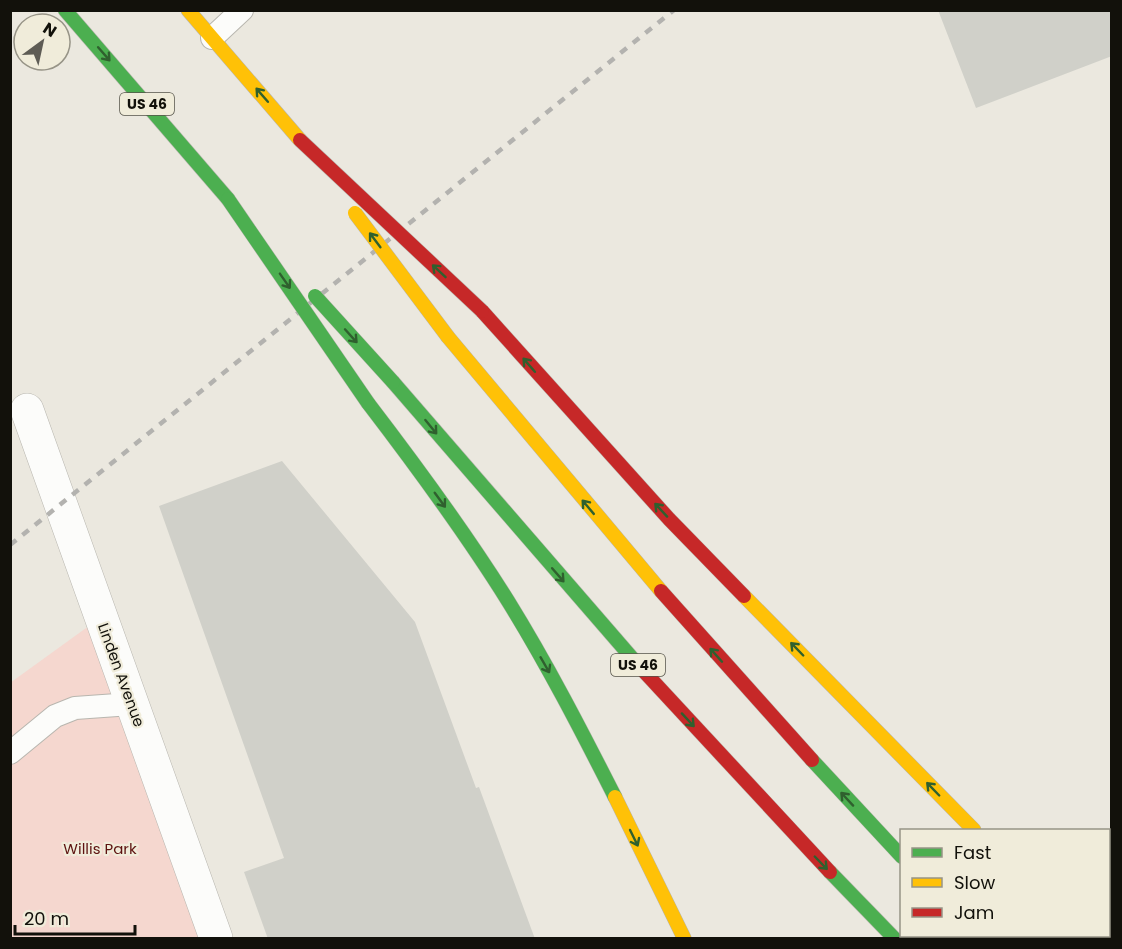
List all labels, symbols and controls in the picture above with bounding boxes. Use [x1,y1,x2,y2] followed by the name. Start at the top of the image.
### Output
[12,12,72,72] north arrow
[39,17,61,43] text: N
[97,47,111,62] one-way arrow
[255,87,268,103] one-way arrow
[120,93,174,115] road number: US 46
[369,233,382,249] one-way arrow
[432,264,447,278] one-way arrow
[278,273,291,290] one-way arrow
[344,328,358,343] one-way arrow
[523,358,537,374] one-way arrow
[425,419,438,435] one-way arrow
[434,492,447,508] one-way arrow
[582,500,595,516] one-way arrow
[654,502,668,517] one-way arrow
[551,567,565,582] one-way arrow
[93,620,150,730] street label: Linden Avenue
[790,642,804,657] one-way arrow
[709,648,723,663] one-way arrow
[611,654,665,676] road number: US 46
[539,656,551,673] one-way arrow
[681,713,695,728] one-way arrow
[926,781,941,796] one-way arrow
[840,792,854,807] one-way arrow
[629,829,640,847] one-way arrow
[900,829,1110,937] legend
[63,838,137,859] park label: Willis Park
[954,840,991,865] text: Fast
[813,856,828,871] one-way arrow
[954,870,996,895] text: Slow
[15,898,135,936] scale bar
[954,900,994,925] text: Jam
[24,906,69,931] text: 20 m

